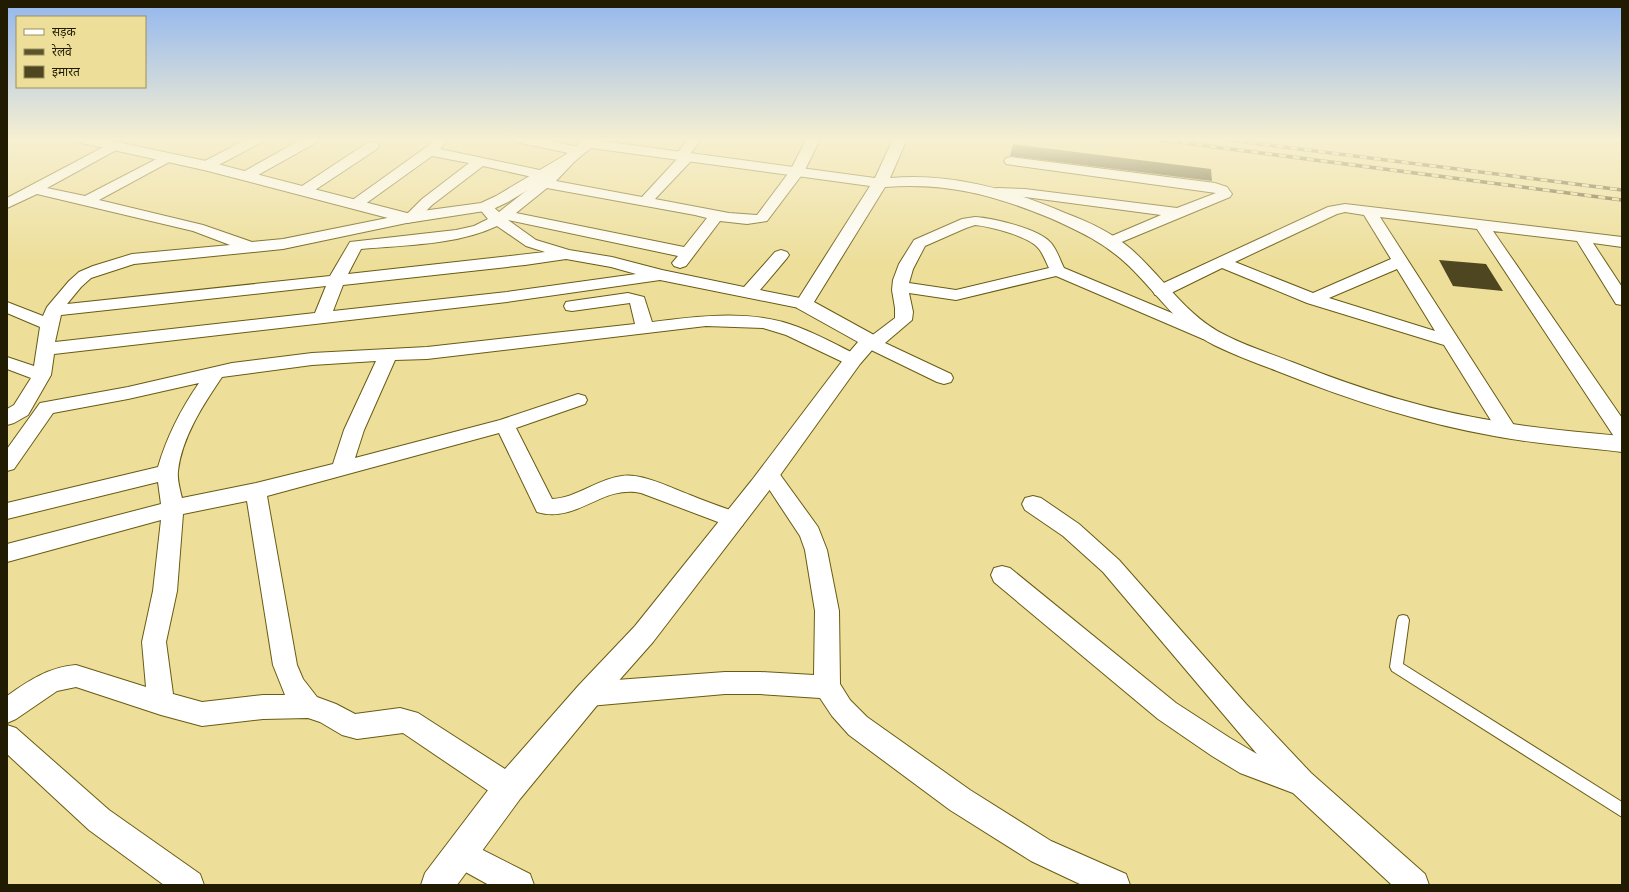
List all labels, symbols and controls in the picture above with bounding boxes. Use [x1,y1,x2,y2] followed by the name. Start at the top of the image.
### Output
[16,16,146,88] legend
[52,25,77,41] text: सड़क
[52,44,72,61] text: रेलवे
[52,65,81,81] text: इमारत

